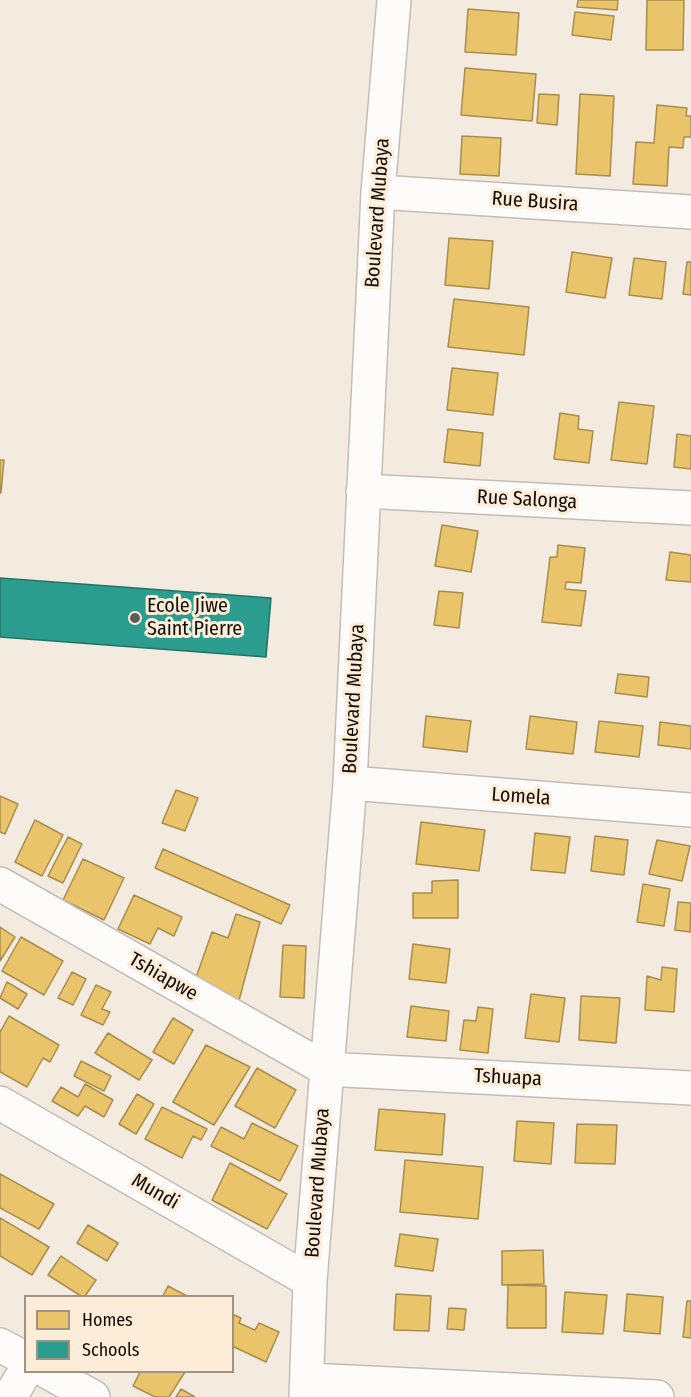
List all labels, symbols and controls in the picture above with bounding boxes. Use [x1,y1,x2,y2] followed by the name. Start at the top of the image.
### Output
[361,137,395,289] street label: Boulevard Mubaya
[491,187,579,217] street label: Rue Busira
[476,485,578,515] street label: Rue Salonga
[147,594,242,641] place label: Ecole Jiwe Saint Pierre
[128,611,142,625] marker: Ecole Jiwe Saint Pierre
[338,623,370,775] street label: Boulevard Mubaya
[491,783,551,811] street label: Lomela
[124,948,202,1006] street label: Tshiapwe
[473,1064,543,1092] street label: Tshuapa
[301,1107,335,1259] street label: Boulevard Mubaya
[127,1169,183,1215] street label: Mundi
[24,1295,234,1373] legend
[82,1309,133,1331] text: Homes
[82,1339,140,1361] text: Schools

